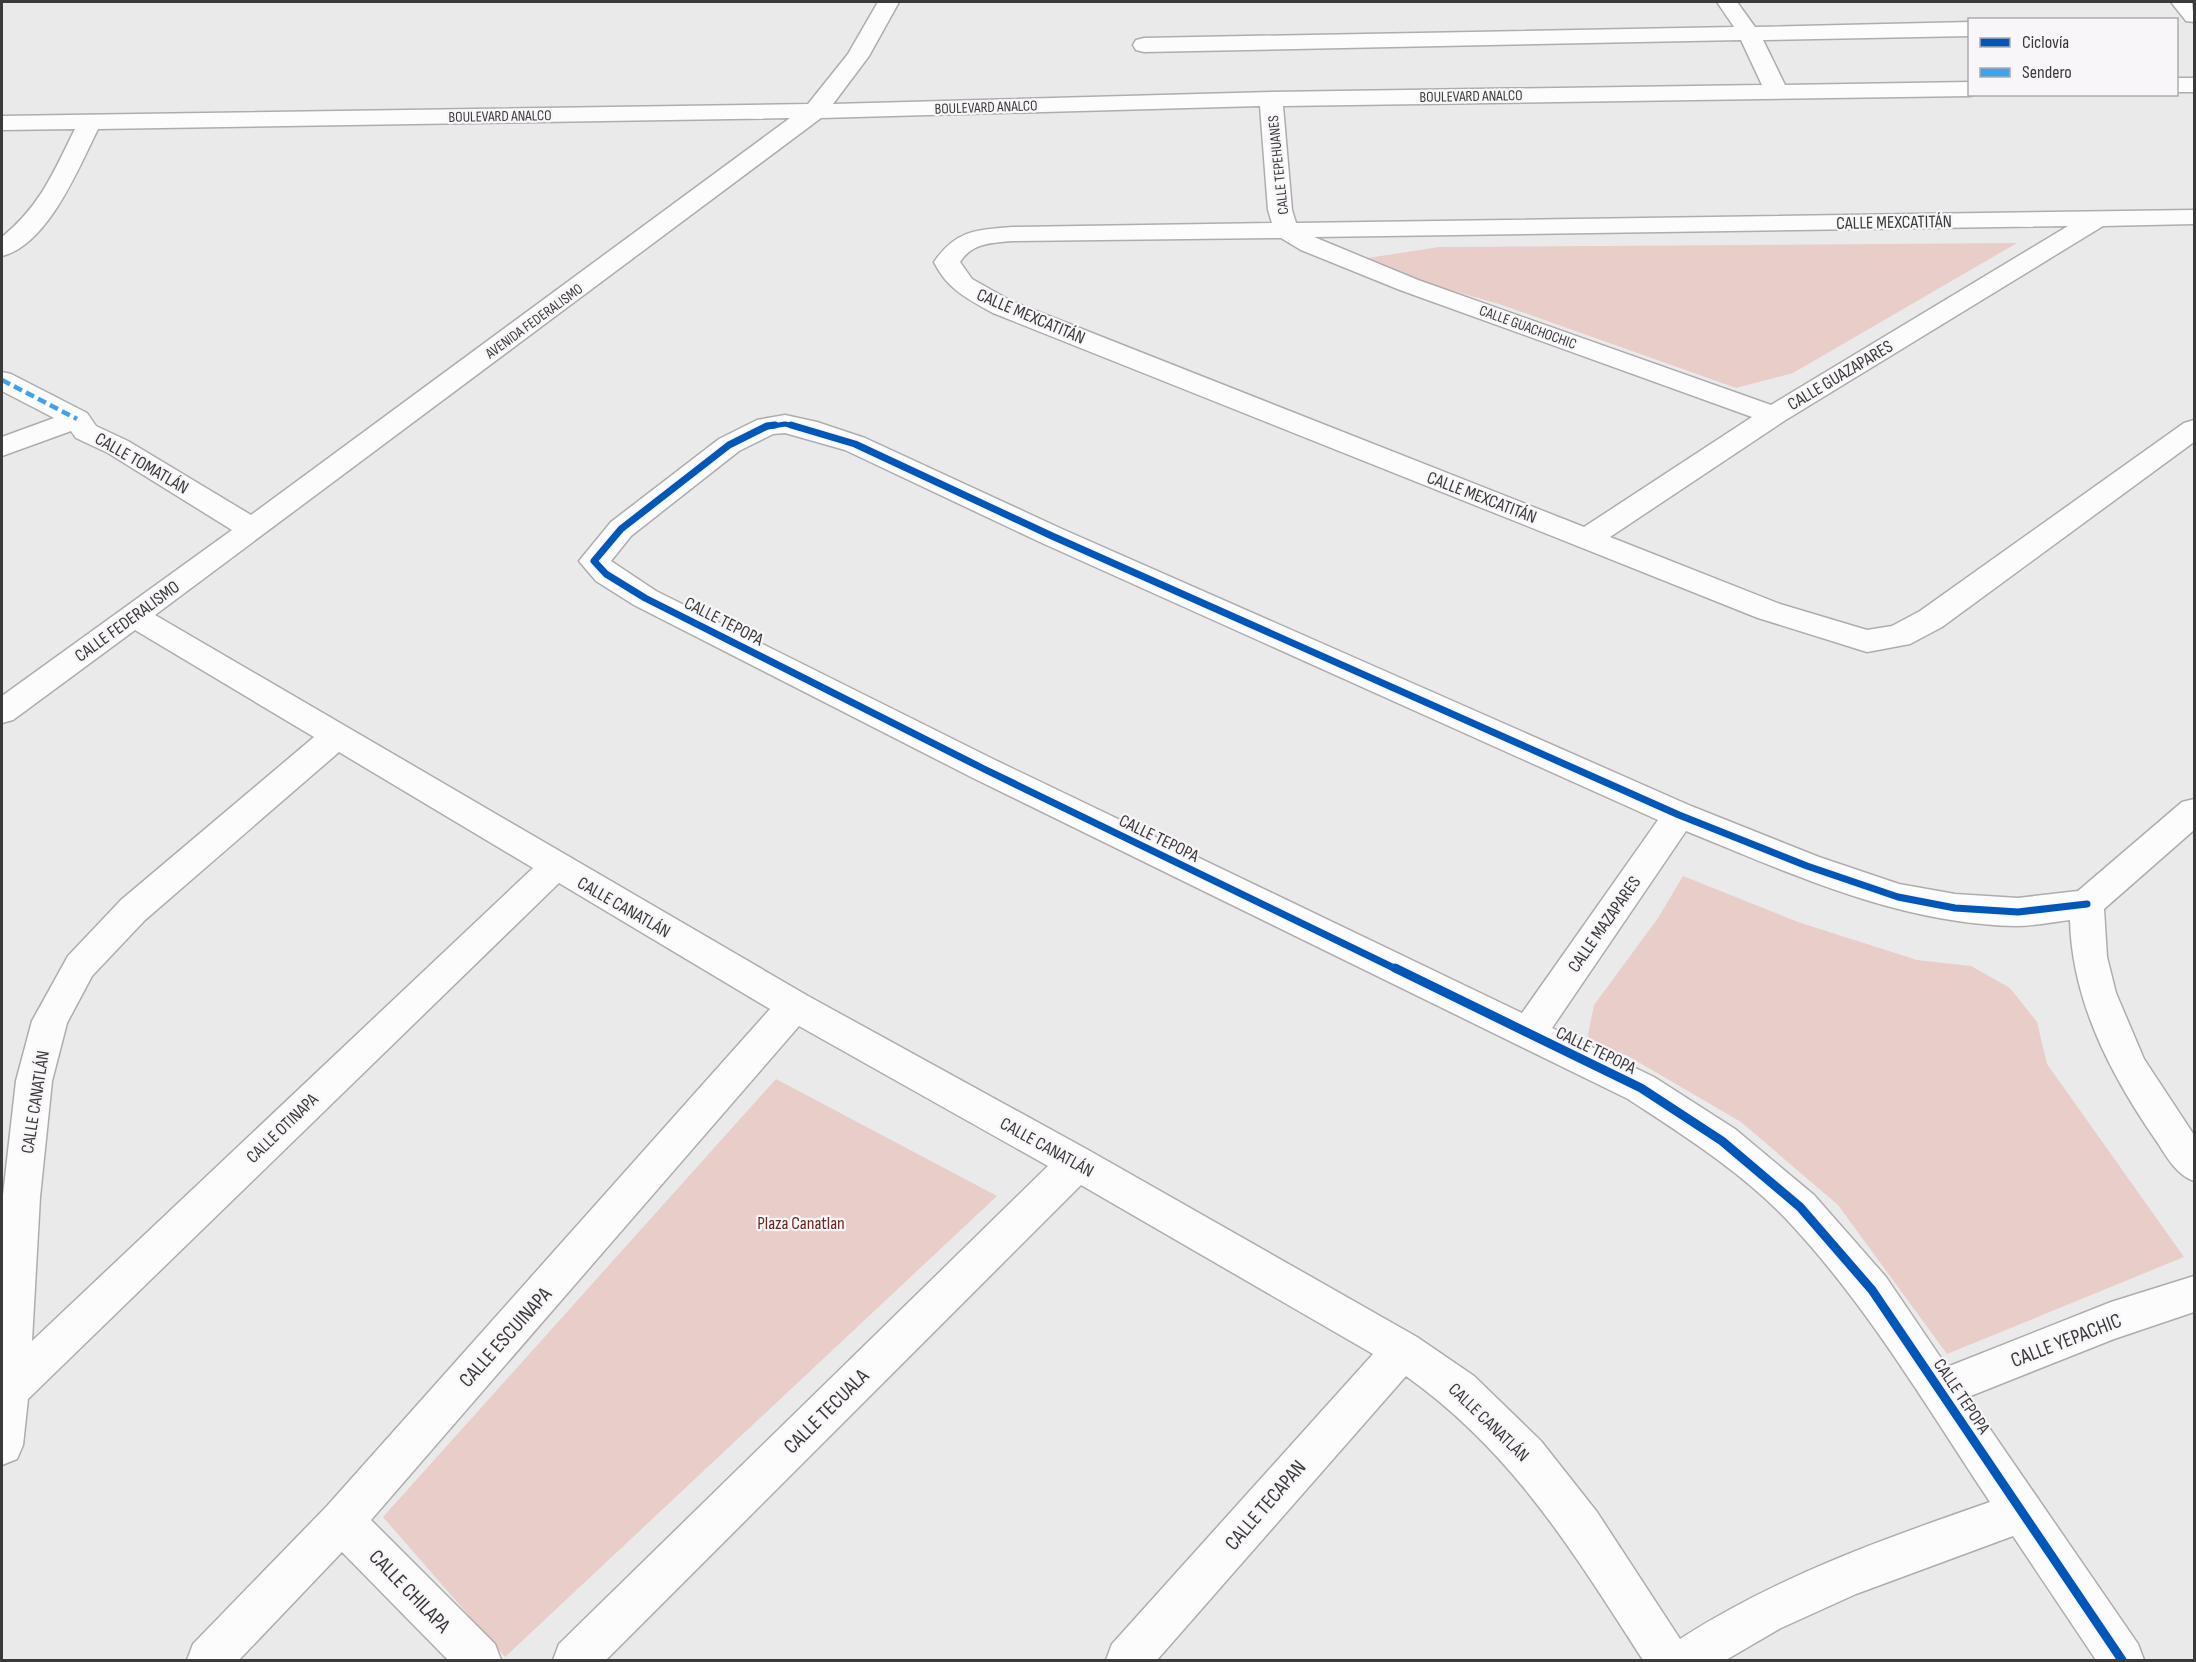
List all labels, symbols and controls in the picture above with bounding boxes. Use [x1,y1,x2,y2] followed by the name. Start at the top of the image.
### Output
[1968,18,2178,96] legend
[2022,32,2069,53] text: Ciclovía
[2022,62,2072,83] text: Sendero
[1419,86,1523,107] street label: BOULEVARD ANALCO
[934,96,1038,119] street label: BOULEVARD ANALCO
[448,106,552,127] street label: BOULEVARD ANALCO
[1264,114,1293,216] street label: CALLE TEPEHUANES
[1836,211,1952,234] street label: CALLE MEXCATITÁN
[481,280,587,364] street label: AVENIDA FEDERALISMO
[973,284,1088,349] street label: CALLE MEXCATITÁN
[1477,301,1579,354] street label: CALLE GUACHOCHIC
[1784,336,1897,415] street label: CALLE GUAZAPARES
[91,428,192,499] street label: CALLE TOMATLÁN
[1424,467,1540,528] street label: CALLE MEXCATITÁN
[71,576,184,666] street label: CALLE FEDERALISMO
[681,593,767,650] street label: CALLE TEPOPA
[1115,810,1202,867] street label: CALLE TEPOPA
[574,872,674,942] street label: CALLE CANATLÁN
[1564,872,1645,976] street label: CALLE MAZAPARES
[1552,1022,1639,1079] street label: CALLE TEPOPA
[17,1049,54,1155] street label: CALLE CANATLÁN
[242,1089,323,1168] street label: CALLE OTINAPA
[996,1113,1097,1182] street label: CALLE CANATLÁN
[757,1213,845,1234] park label: Plaza Canatlan
[454,1281,558,1393] street label: CALLE ESCUINAPA
[2007,1308,2125,1373] street label: CALLE YEPACHIC
[1929,1355,1995,1438] street label: CALLE TEPOPA
[779,1363,875,1459] street label: CALLE TECUALA
[1444,1379,1533,1466] street label: CALLE CANATLÁN
[1220,1455,1311,1555] street label: CALLE TECAPAN
[364,1544,456,1639] street label: CALLE CHILAPA

